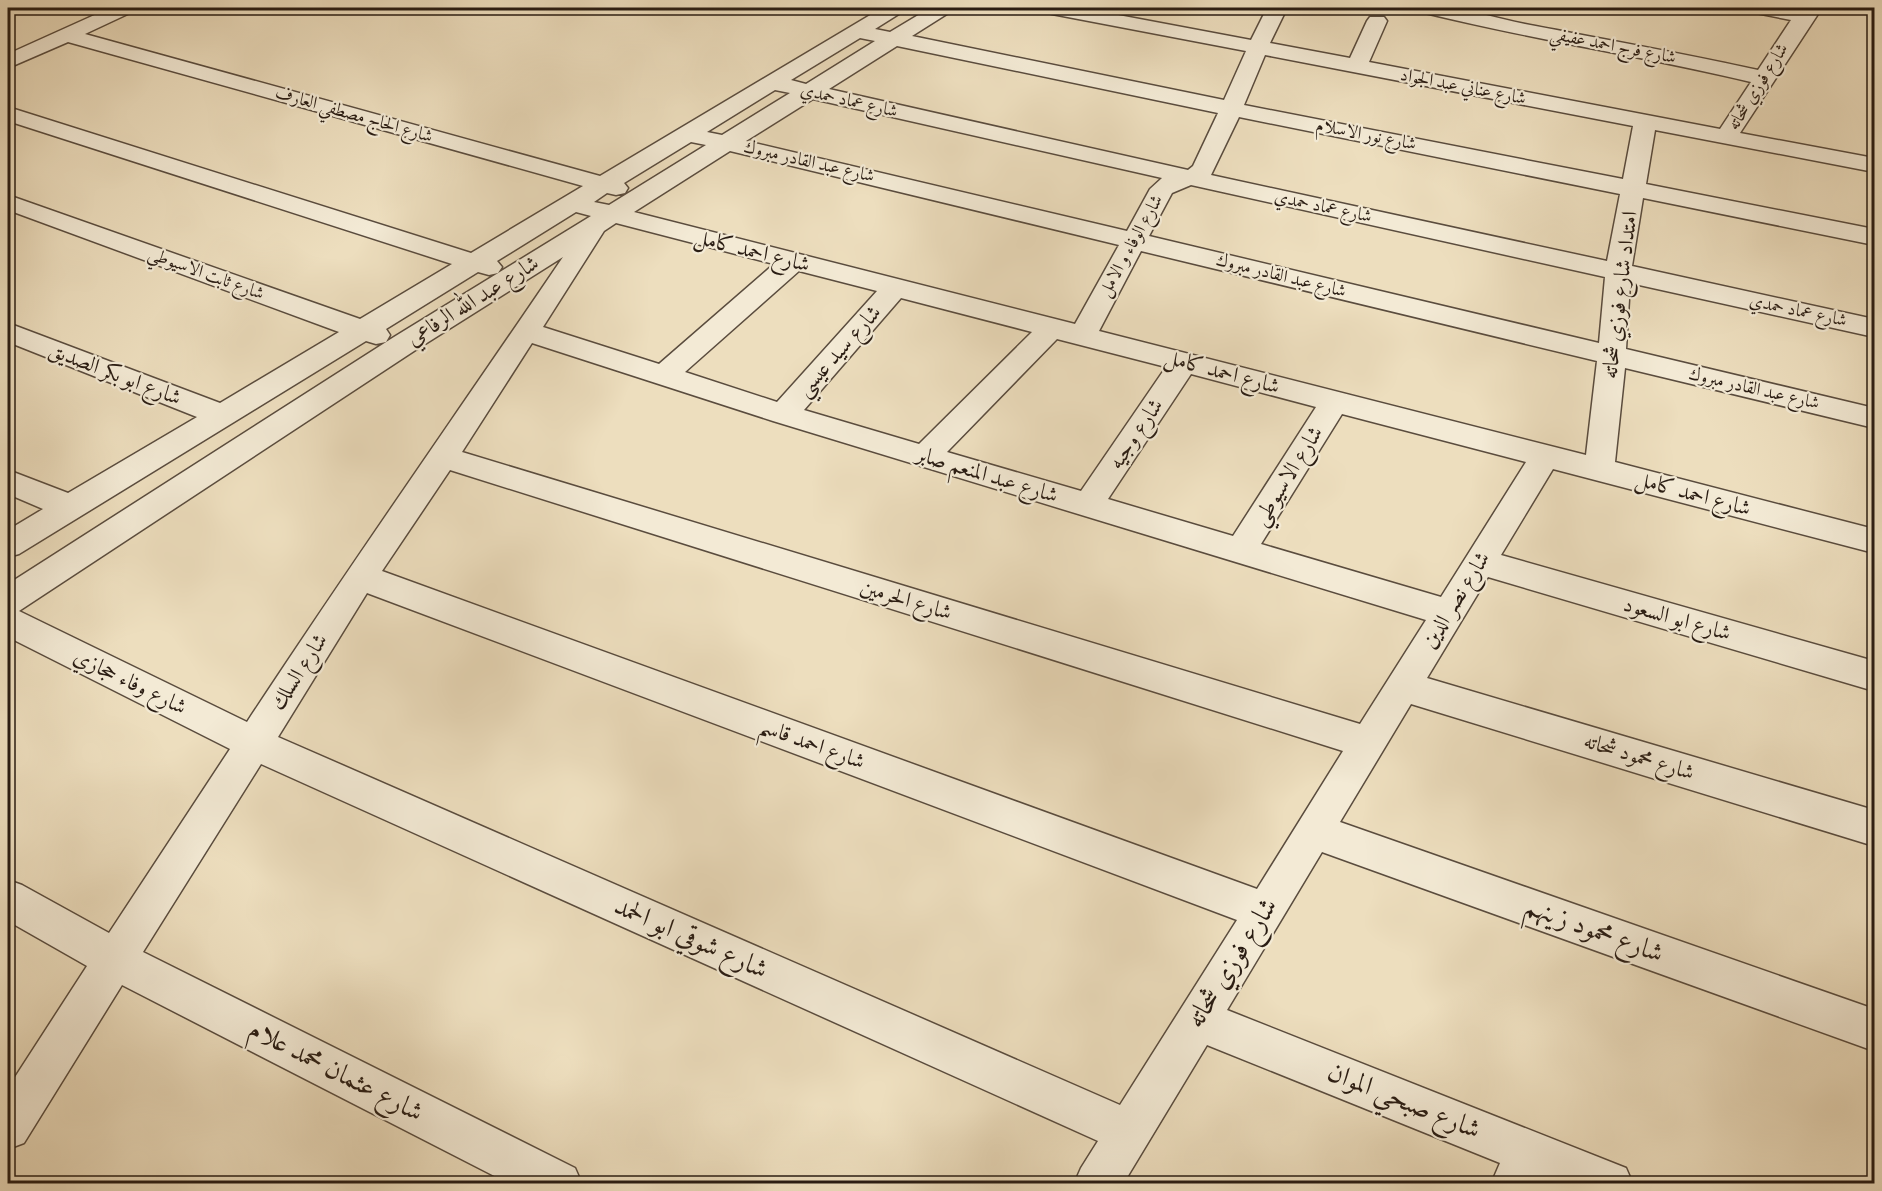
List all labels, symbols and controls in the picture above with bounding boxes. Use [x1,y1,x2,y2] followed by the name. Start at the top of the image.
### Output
[1547,23,1678,75] street label: شارع فرج احمد عفيفي
[1723,39,1796,136] street label: شارع فوزي شحاته
[1397,64,1528,113] street label: شارع عناني عبد الجواد
[797,79,900,126] street label: شارع عماد حمدي
[271,82,435,154] street label: شارع الحاج مصطفي العارف
[1313,114,1418,159] street label: شارع نور الاسلام
[741,136,876,191] street label: شارع عبد القادر مبروك
[1272,186,1374,231] street label: شارع عماد حمدي
[1094,191,1171,302] street label: شارع الوفاء و الامل
[1596,210,1648,381] street label: امتداد شارع فوزي شحاته
[690,224,813,282] street label: شارع احمد كامل
[143,243,267,310] street label: شارع ثابت الاسيوطي
[399,245,546,356] street label: شارع عبد الله الرفاعي
[1213,249,1348,306] street label: شارع عبد القادر مبروك
[1747,290,1849,335] street label: شارع عماد حمدي
[791,300,892,406] street label: شارع سيد عيسي
[43,336,185,415] street label: شارع ابو بكر الصديق
[1160,344,1283,404] street label: شارع احمد كامل
[1686,363,1821,418] street label: شارع عبد القادر مبروك
[1102,393,1173,477] street label: شارع وجيه
[1247,421,1334,534] street label: شارع الاسيوطي
[909,440,1061,515] street label: شارع عبد المنعم صابر
[1631,466,1754,526] street label: شارع احمد كامل
[1416,546,1500,656] street label: شارع نصر الدين
[856,573,955,631] street label: شارع الحرمين
[1619,591,1734,651] street label: شارع ابو السعود
[264,628,337,718] street label: شارع السلك
[67,643,191,725] street label: شارع وفاء حجازي
[753,712,868,782] street label: شارع احمد قاسم
[1579,727,1698,790] street label: شارع محمود شحاته
[607,889,773,991] street label: شارع شوقي ابو الحمد
[1517,889,1668,977] street label: شارع محمود زينهم
[1178,891,1289,1037] street label: شارع فوزي شحاته
[241,1012,429,1134] street label: شارع عثمان محمد علام
[1320,1055,1486,1154] street label: شارع صبحي الموان

